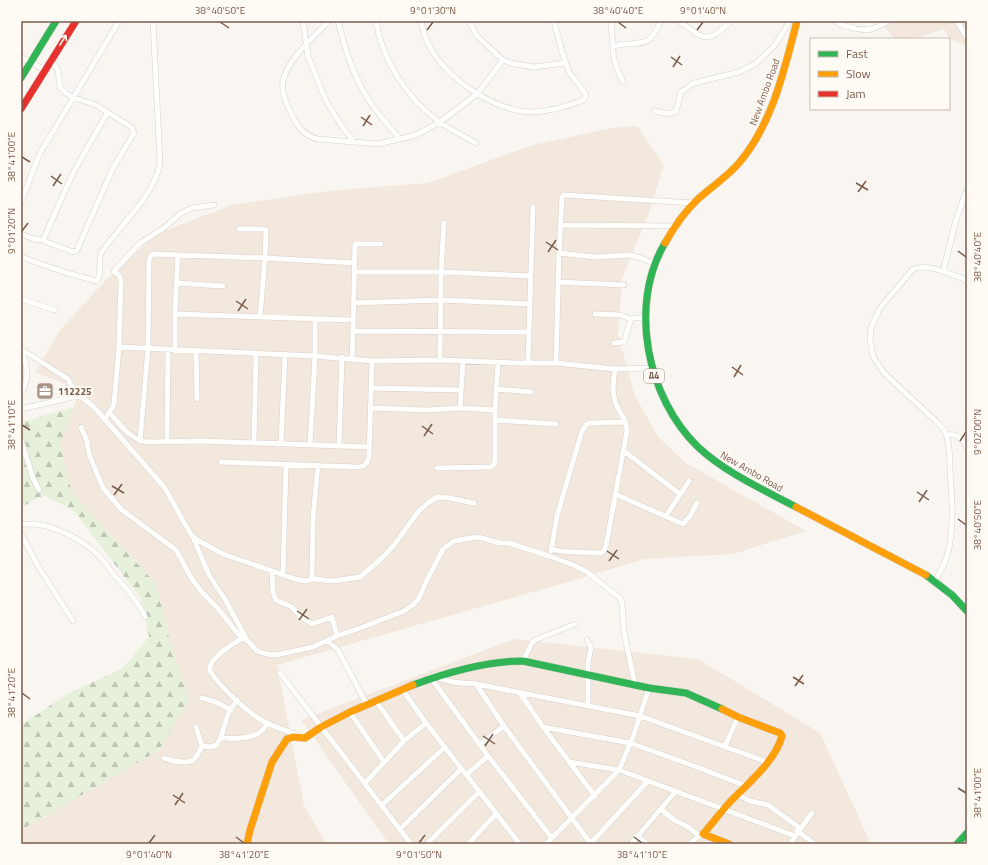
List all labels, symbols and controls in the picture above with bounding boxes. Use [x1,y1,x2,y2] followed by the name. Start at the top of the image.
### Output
[195,3,246,18] text: 38°40'50"E
[410,3,456,18] text: 9°01'30"N
[593,3,644,18] text: 38°40'40"E
[680,3,726,18] text: 9°01'40"N
[59,35,68,46] one-way arrow
[810,38,950,110] legend
[846,44,869,63] text: Fast
[745,57,784,128] street label: New Ambo Road
[846,64,871,83] text: Slow
[846,84,866,103] text: Jam
[4,131,19,182] text: 38°41'00"E
[4,208,19,254] text: 9°01'20"N
[970,231,985,282] text: 38°40'40"E
[644,369,664,383] road number: A4
[35,381,55,401] office icon: 112225
[58,384,92,399] place label: 112225
[4,399,19,450] text: 38°41'10"E
[970,409,985,455] text: 9°02'00"N
[718,447,786,495] street label: New Ambo Road
[970,499,985,550] text: 38°40'50"E
[4,667,19,718] text: 38°41'20"E
[970,767,985,818] text: 38°41'00"E
[126,847,172,862] text: 9°01'40"N
[219,847,270,862] text: 38°41'20"E
[396,847,442,862] text: 9°01'50"N
[617,847,668,862] text: 38°41'10"E

